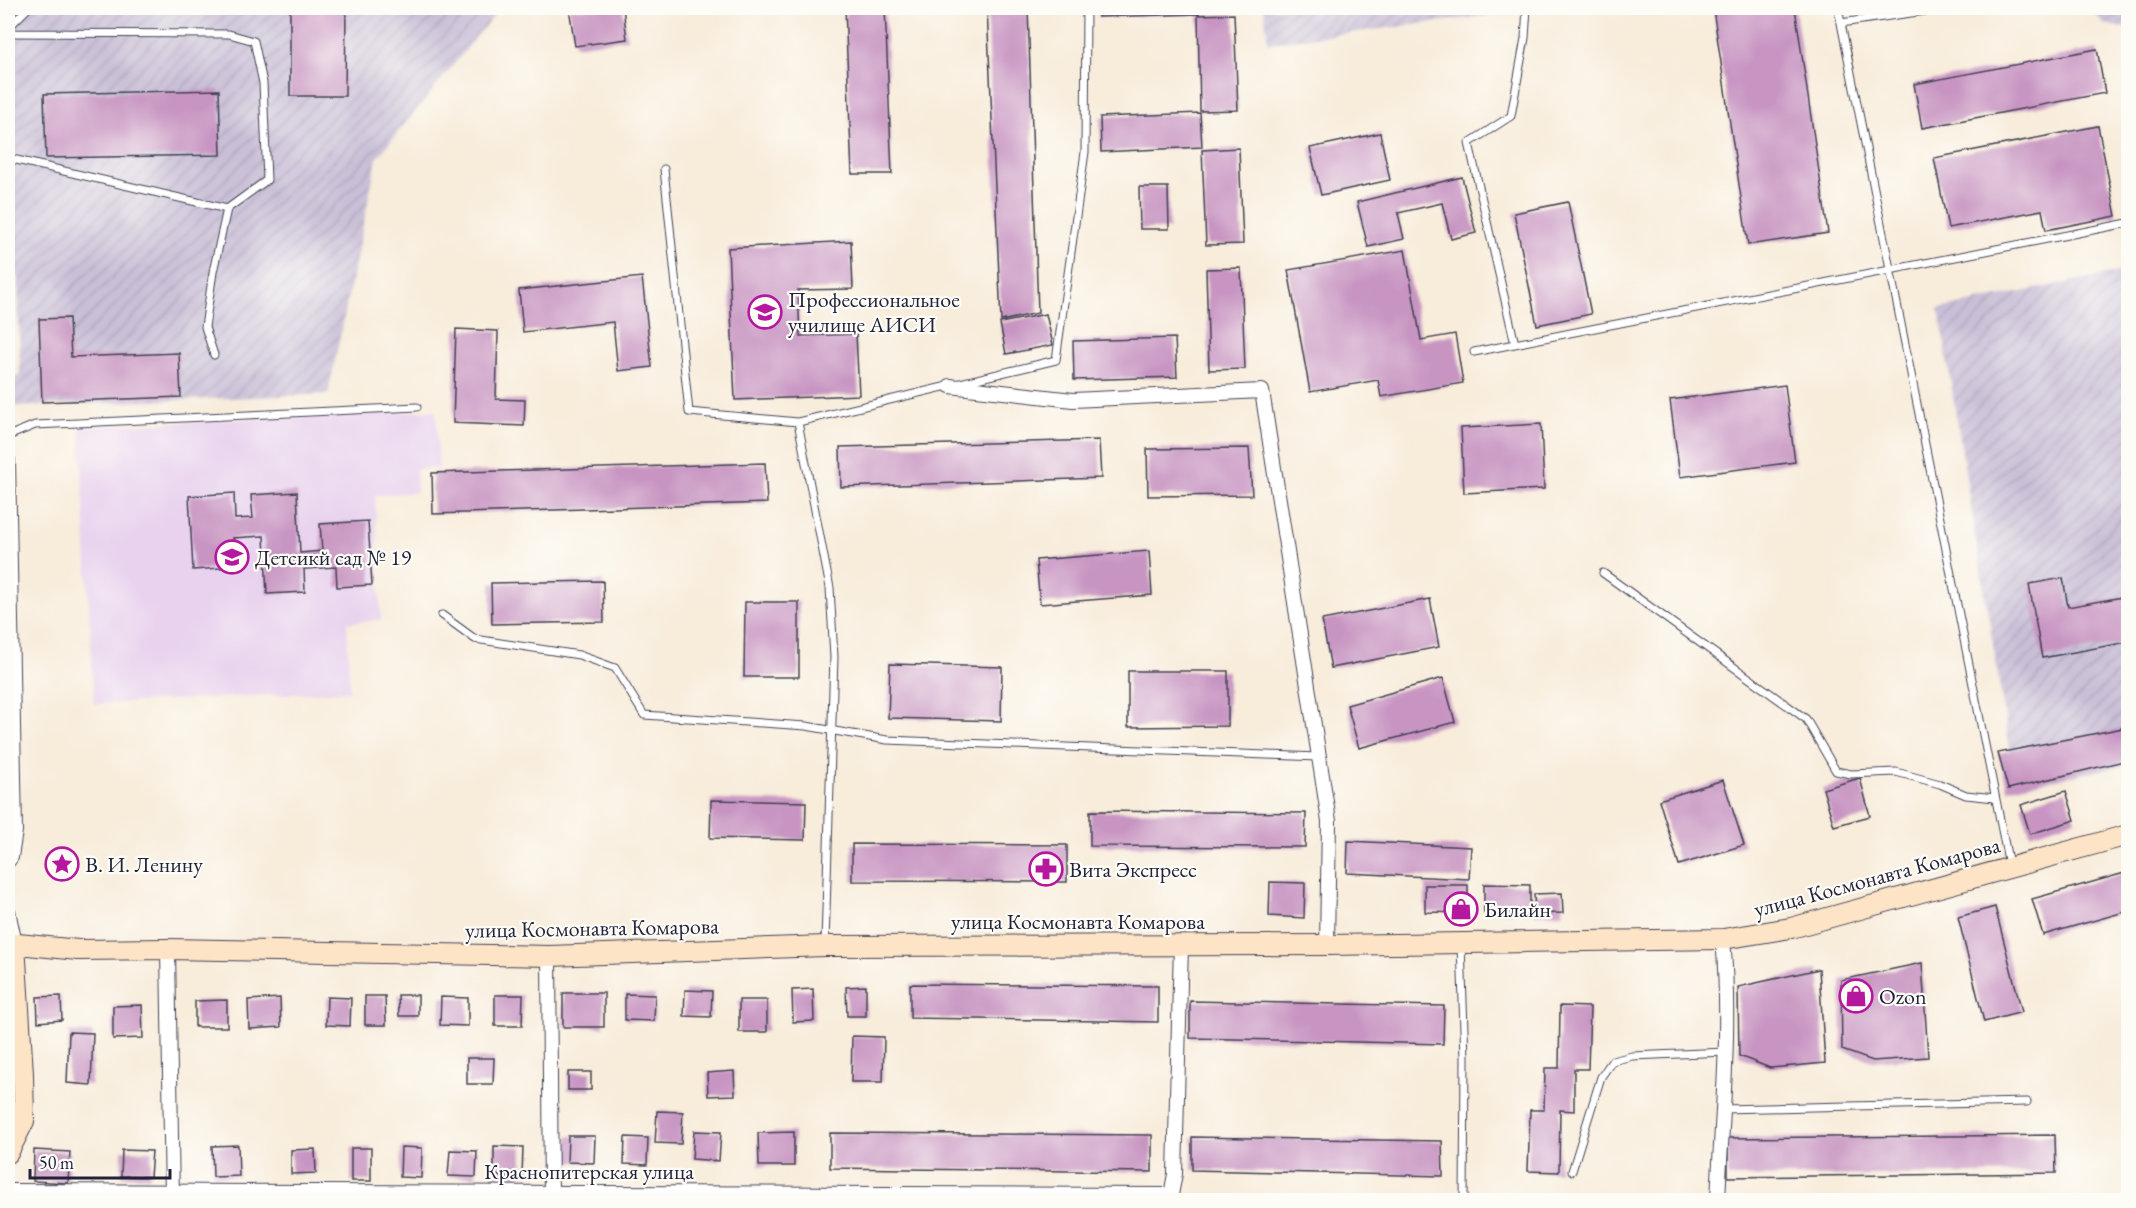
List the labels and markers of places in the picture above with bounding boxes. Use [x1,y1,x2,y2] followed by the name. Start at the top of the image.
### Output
[788,285,960,339] place label: Профессиональное училище АИСИ
[747,294,783,330] school or university icon: Профессиональное училище АИСИ
[214,539,250,575] school or university icon: Детсикй сад № 19
[255,543,412,572] place label: Детсикй сад № 19
[44,846,80,882] place icon: В. И. Ленину
[85,850,203,879] place label: В. И. Ленину
[1028,851,1064,887] pharmacy icon: Вита Экспресс
[1069,855,1197,884] place label: Вита Экспресс
[1443,891,1479,927] shop icon: Билайн
[1484,895,1551,924] place label: Билайн
[1838,978,1874,1014] shop icon: Ozon
[1879,982,1927,1011] place label: Ozon

